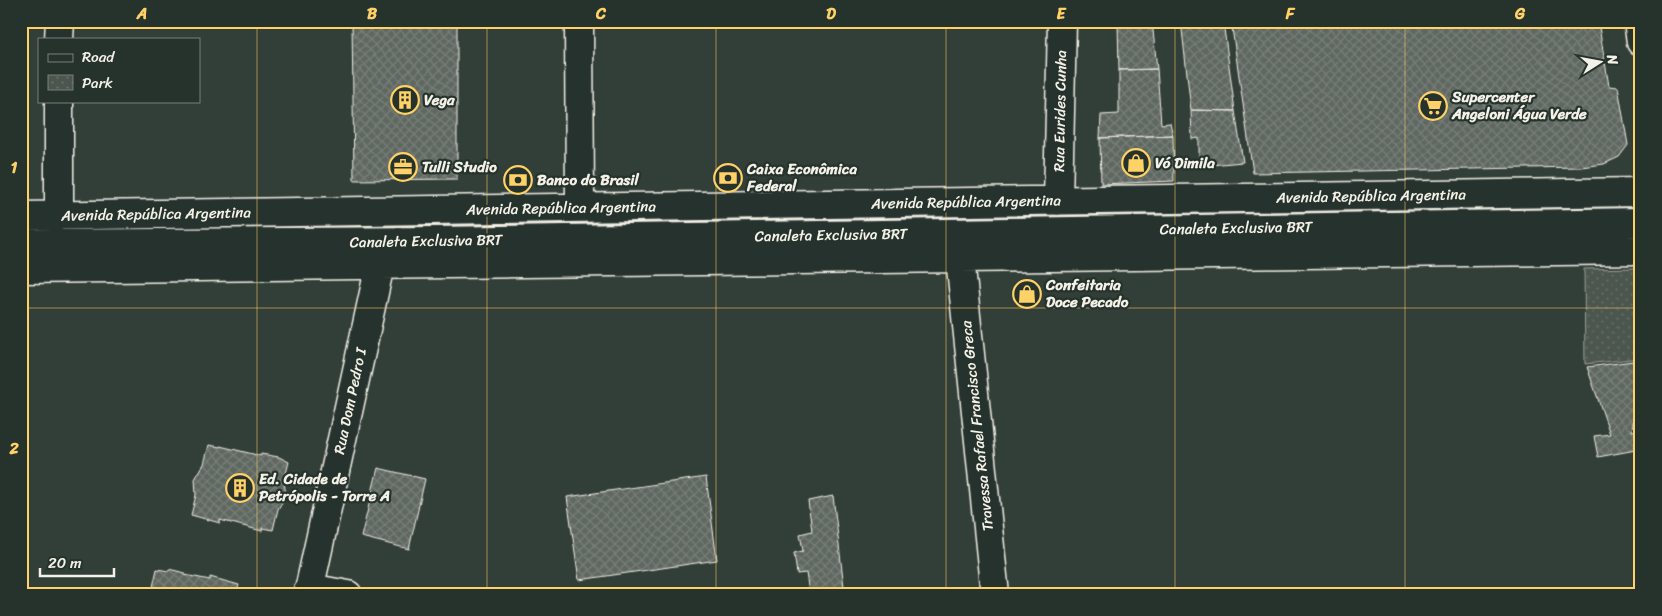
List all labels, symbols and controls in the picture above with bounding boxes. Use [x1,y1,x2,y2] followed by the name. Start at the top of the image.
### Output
[136,0,147,28] text: A
[367,0,378,28] text: B
[595,0,607,28] text: C
[826,0,836,28] text: D
[1057,0,1067,28] text: E
[1285,0,1296,28] text: F
[1514,0,1526,28] text: G
[38,38,200,102] legend
[1574,38,1624,88] north arrow
[82,44,115,70] text: Road
[1046,49,1074,172] street label: Rua Eurides Cunha
[1599,51,1626,67] text: N
[82,70,113,96] text: Park
[1451,84,1587,127] place label: Supercenter Angeloni Água Verde
[390,85,420,115] building icon: Vega
[424,87,455,113] place label: Vega
[1418,91,1448,121] supermarket icon: Supercenter Angeloni Água Verde
[1121,148,1151,178] shop icon: Vó Dimila
[1155,150,1215,176] place label: Vó Dimila
[388,152,418,182] office icon: Tulli Studio
[11,153,18,182] text: 1
[422,154,497,180] place label: Tulli Studio
[746,156,857,199] place label: Caixa Econômica Federal
[713,163,743,193] bank icon: Caixa Econômica Federal
[503,165,533,195] bank icon: Banco do Brasil
[537,167,640,193] place label: Banco do Brasil
[1275,181,1467,211] street label: Avenida República Argentina
[870,187,1062,217] street label: Avenida República Argentina
[465,193,657,223] street label: Avenida República Argentina
[60,199,252,229] street label: Avenida República Argentina
[1159,214,1314,242] street label: Canaleta Exclusiva BRT
[754,221,909,249] street label: Canaleta Exclusiva BRT
[349,227,504,255] street label: Canaleta Exclusiva BRT
[1045,272,1129,315] place label: Confeitaria Doce Pecado
[1012,279,1042,309] shop icon: Confeitaria Doce Pecado
[953,319,1001,532] street label: Travessa Rafael Francisco Greca
[326,344,374,457] street label: Rua Dom Pedro I
[8,434,19,463] text: 2
[259,466,390,509] place label: Ed. Cidade de Petrópolis - Torre A
[225,473,255,503] building icon: Ed. Cidade de Petrópolis - Torre A
[40,546,114,578] scale bar
[48,550,82,576] text: 20 m

